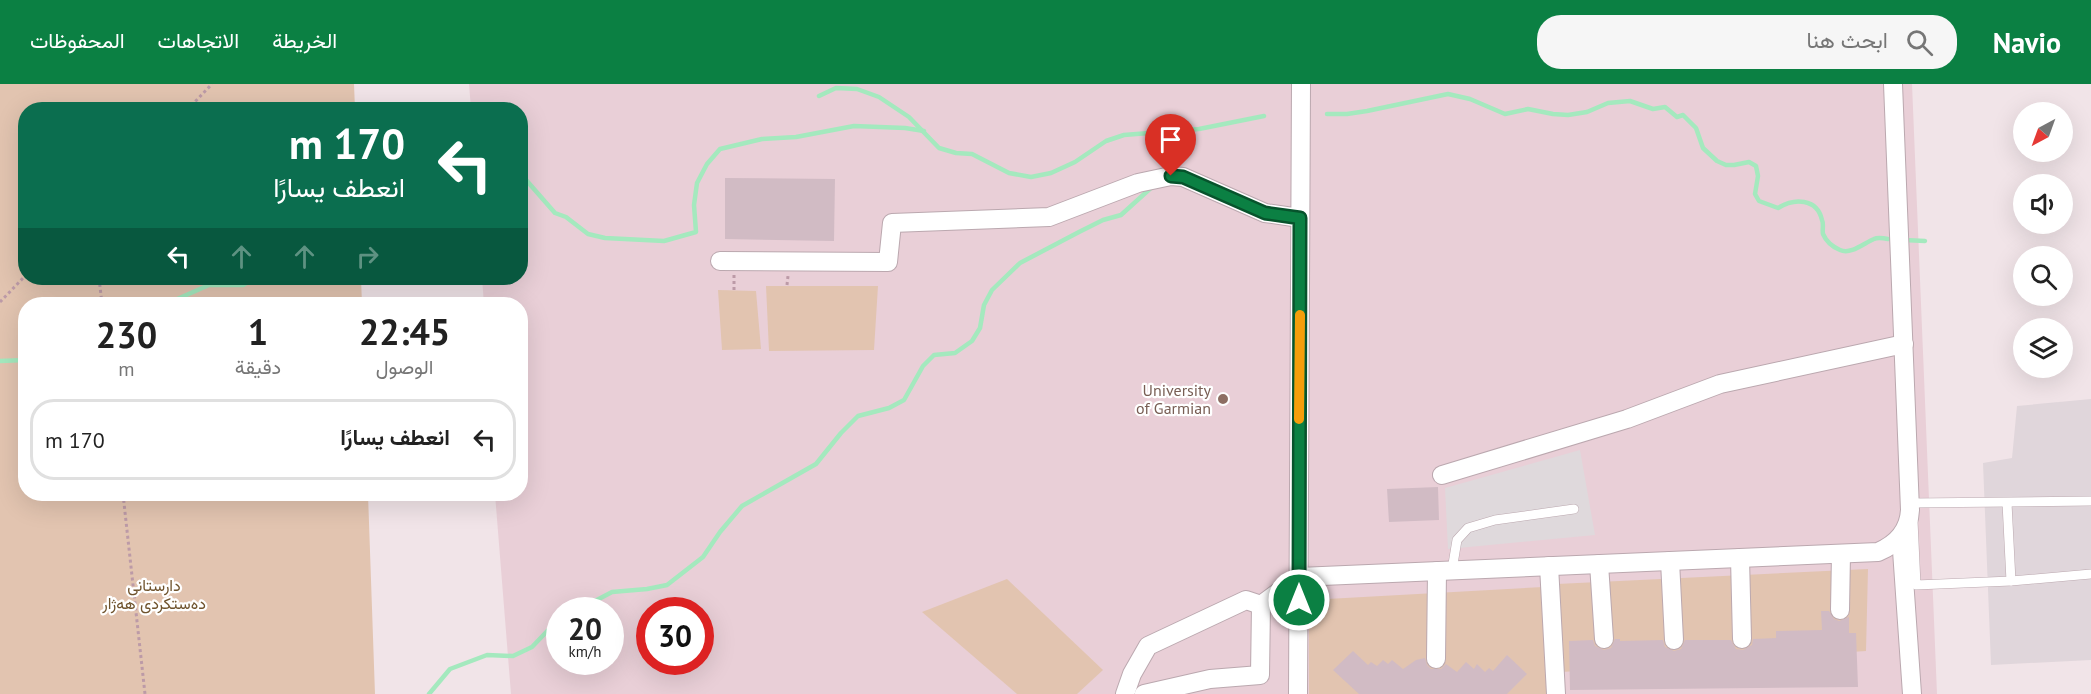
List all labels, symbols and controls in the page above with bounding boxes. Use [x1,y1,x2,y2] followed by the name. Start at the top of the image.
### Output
[1537,15,1957,69] search box
[1993,24,2061,61] text: Navio
[1806,26,1888,54] text: ابحث هنا
[1903,26,1936,59] icon: search
[30,27,125,54] text: المحفوظات
[158,27,239,54] text: الاتجاهات
[272,27,337,54] text: الخريطة
[2013,102,2073,162] north arrow
[2013,102,2073,378] map controls
[1145,114,1196,176] pin
[289,116,405,171] text: 170 m
[1154,123,1187,156] icon: arrive
[426,126,504,204] icon: left
[273,170,405,204] text: انعطف يسارًا
[2013,174,2073,234] button: sound
[162,240,195,273] icon: left
[225,240,258,273] icon: ahead
[288,240,321,273] icon: ahead
[351,240,384,273] icon: right
[2013,246,2073,306] button: search
[248,308,268,355] text: 1
[359,308,450,355] text: 22:45
[96,311,157,358] text: 230
[2013,318,2073,378] button: layers
[235,354,281,380] text: دقيقة
[376,354,433,380] text: الوصول
[118,356,135,382] text: m
[1136,380,1212,418] place label: University of Garmian
[1216,392,1230,406] marker: University of Garmian
[340,423,450,451] text: انعطف يسارًا
[468,423,501,456] icon: left
[45,426,105,454] text: 170 m
[1267,568,1331,632] position arrow
[101,575,206,614] park label: دارستانی دەستکردی هەژار
[636,597,714,675] speed limit sign: 30
[568,609,602,648] text: 20
[569,642,601,661] text: km/h

